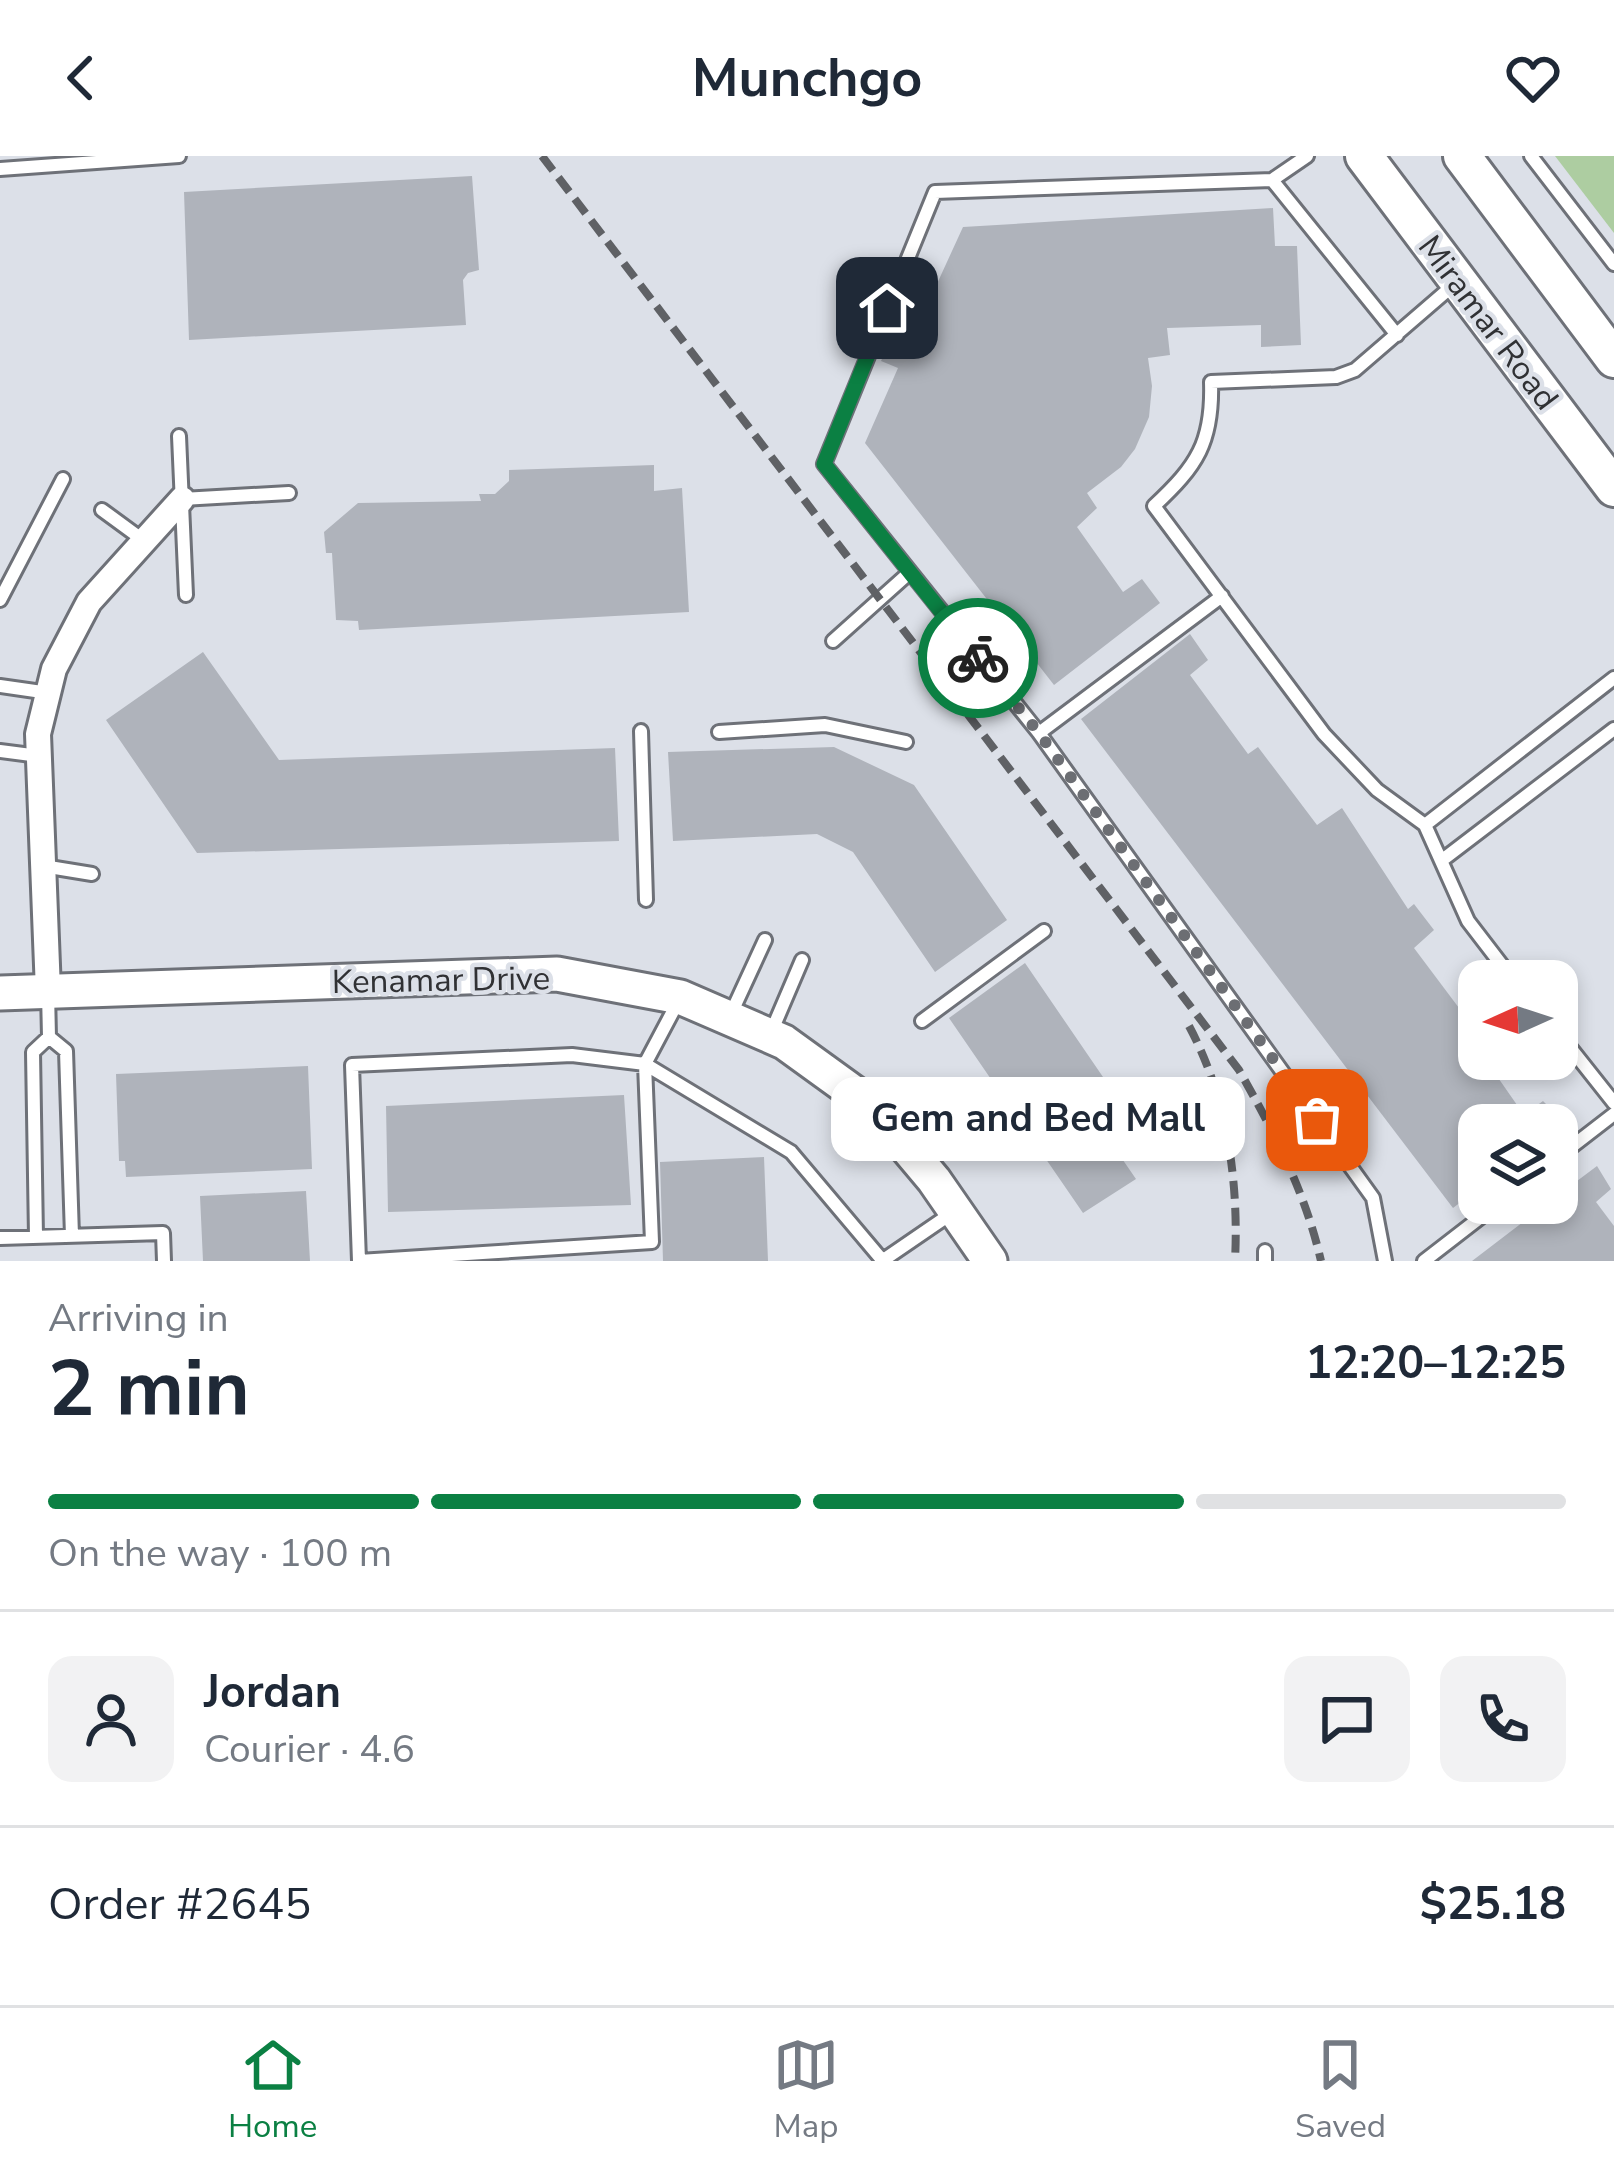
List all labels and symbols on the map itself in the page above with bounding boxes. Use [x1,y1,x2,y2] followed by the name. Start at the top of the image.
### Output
[1407,226,1568,419] street label: Miramar Road
[836,257,938,359] pin
[918,598,1038,718] courier
[331,956,551,1005] street label: Kenamar Drive
[1458,960,1578,1080] north arrow
[1266,1069,1368,1171] pin
[831,1078,1245,1162] callout: Gem and Bed Mall

